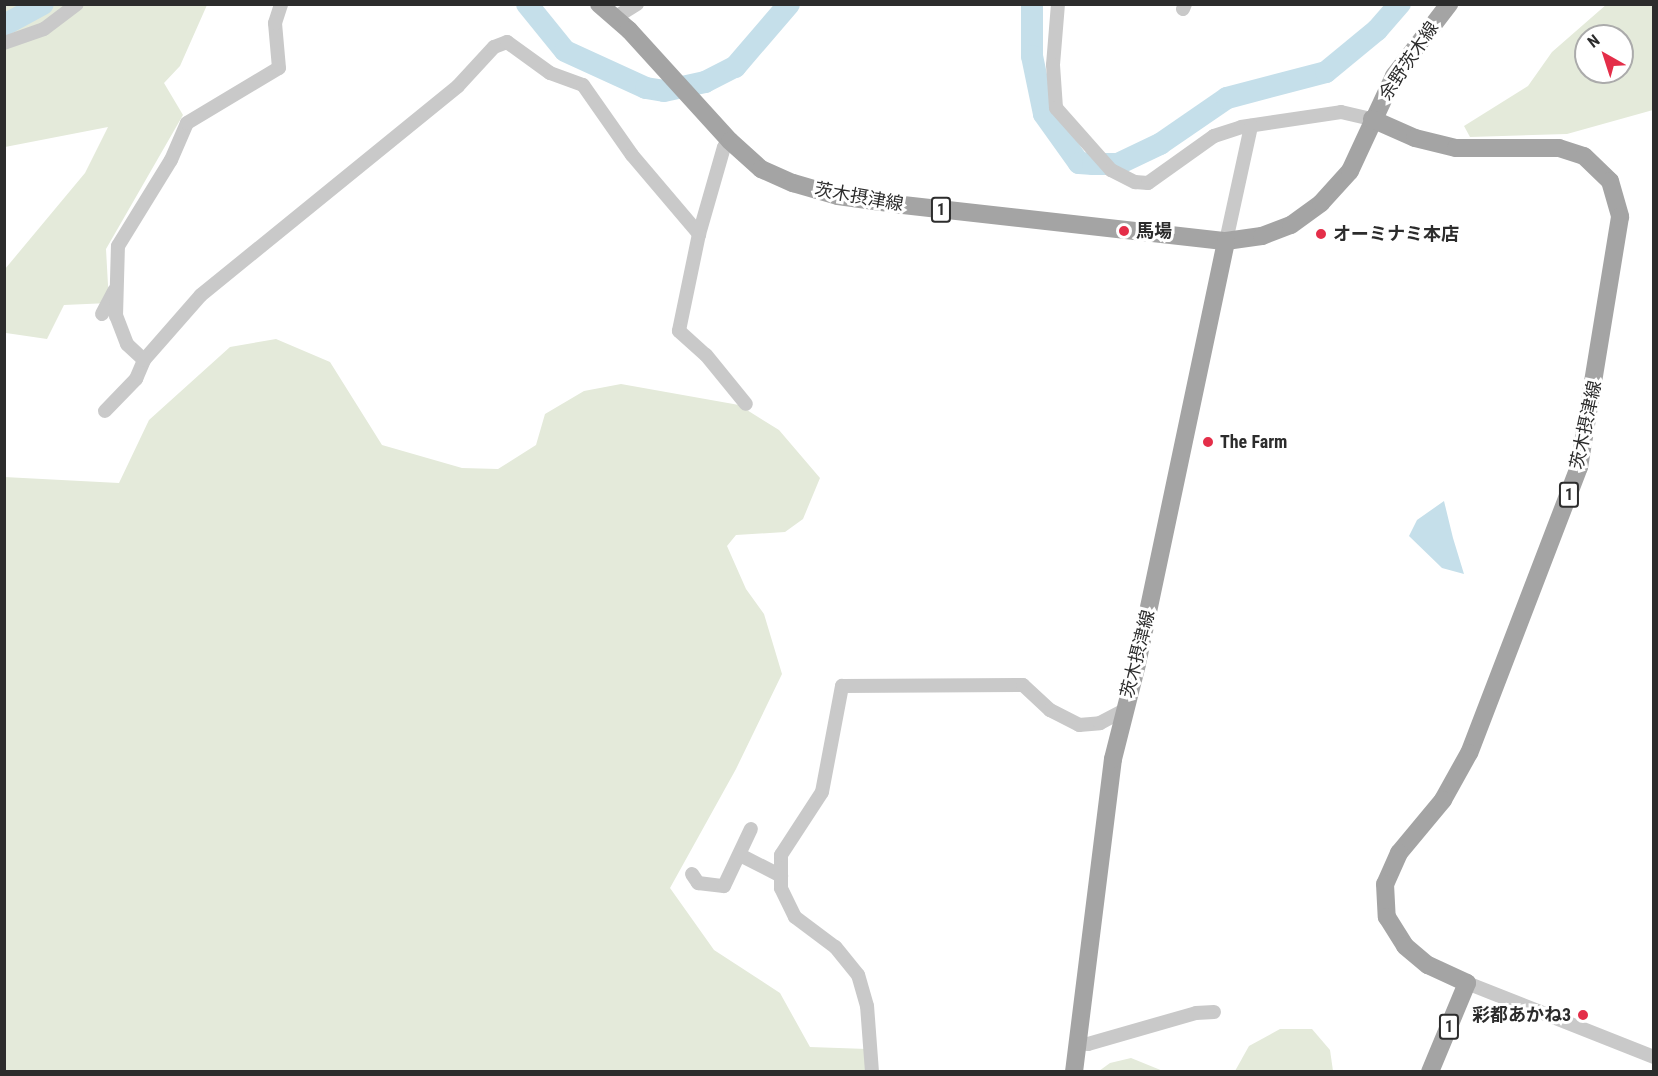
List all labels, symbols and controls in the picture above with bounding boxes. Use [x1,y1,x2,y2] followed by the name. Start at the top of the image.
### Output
[1375,18,1443,104] street label: 余野茨木線
[1574,24,1634,84] north arrow
[1584,31,1603,52] text: N
[813,179,905,215] street label: 茨木摂津線
[930,197,952,223] road number: 1
[1136,220,1172,242] place label: 馬場
[1333,223,1459,245] place label: オーミナミ本店
[1117,224,1131,238] marker: 馬場
[1314,227,1328,241] marker: オーミナミ本店
[1566,379,1606,471] street label: 茨木摂津線
[1220,431,1287,453] place label: The Farm
[1201,435,1215,449] marker: The Farm
[1558,482,1580,508] road number: 1
[1117,608,1159,700] street label: 茨木摂津線
[1472,1004,1571,1026] place label: 彩都あかね3
[1576,1008,1590,1022] marker: 彩都あかね3
[1438,1014,1460,1040] road number: 1

